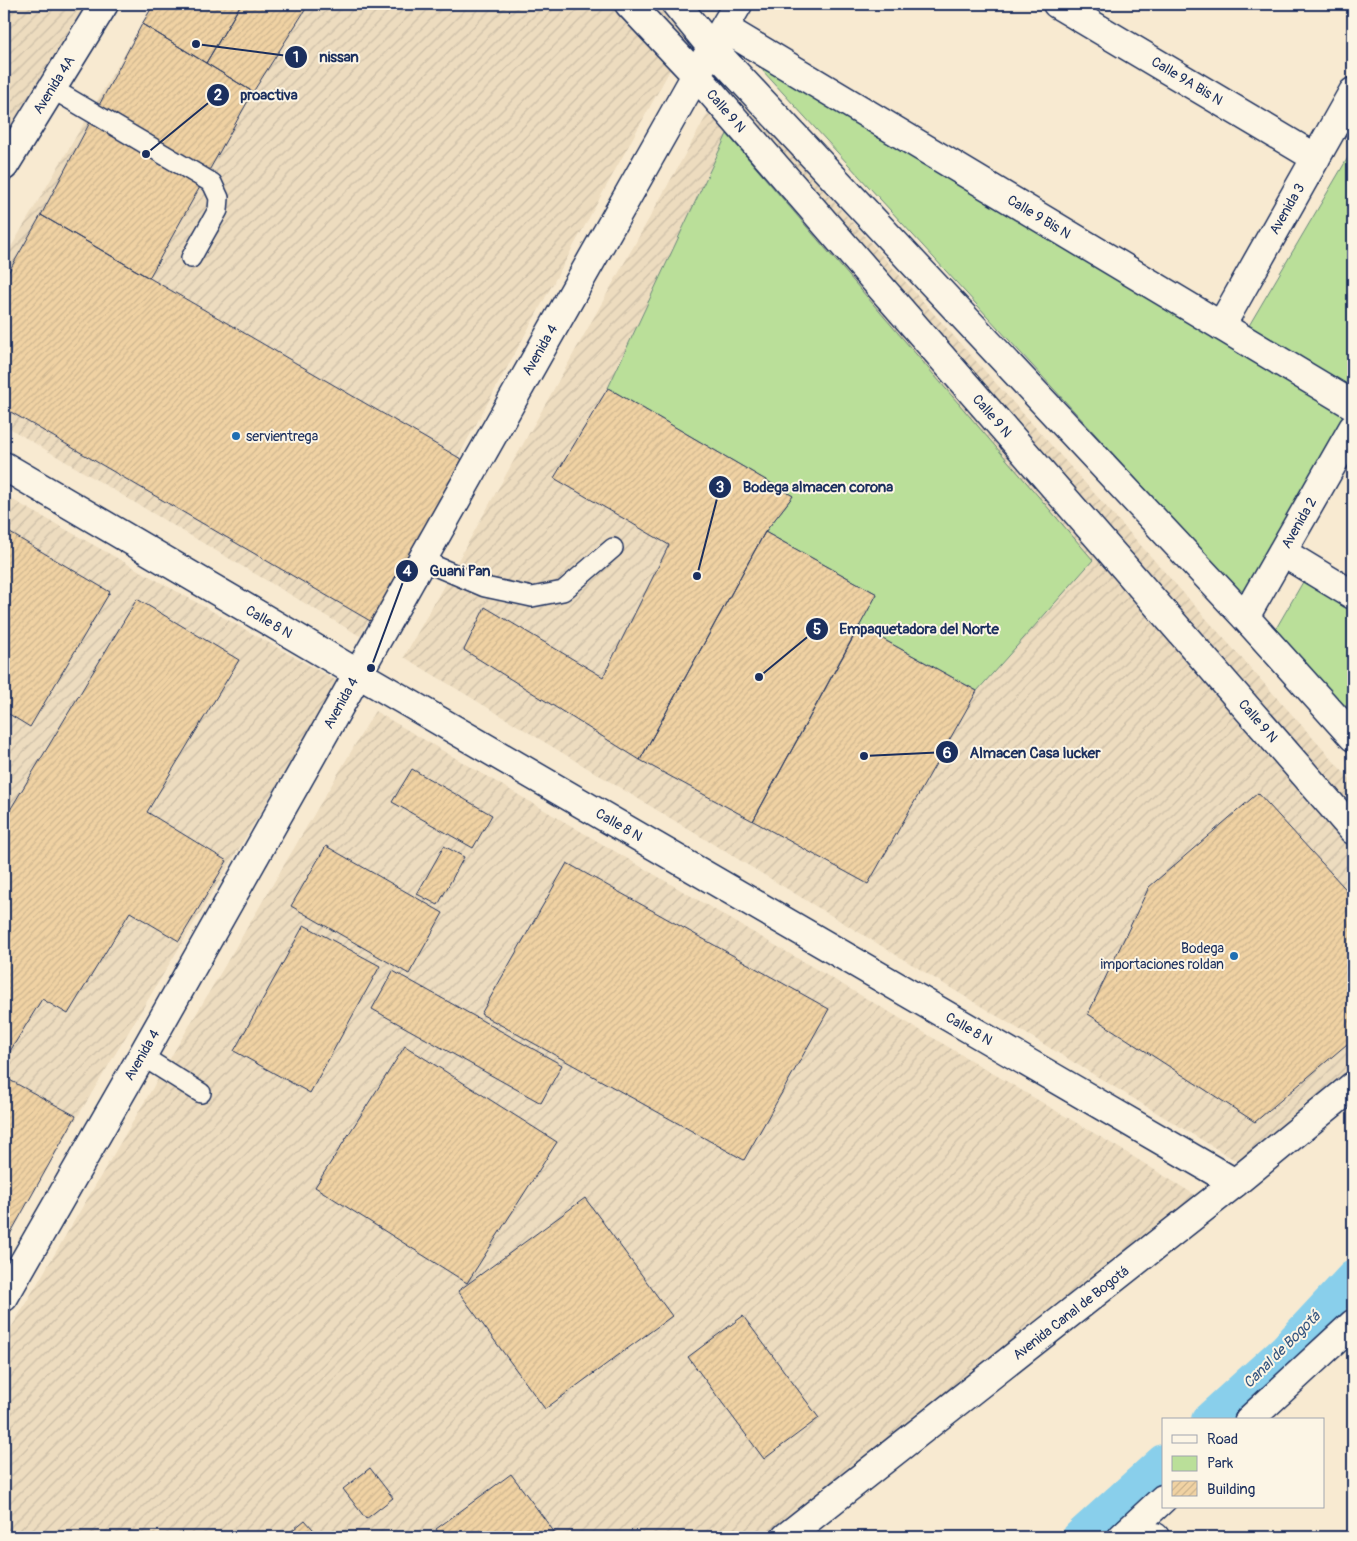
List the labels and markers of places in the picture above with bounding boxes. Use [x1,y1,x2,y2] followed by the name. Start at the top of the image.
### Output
[284,42,369,72] callout: nissan
[205,80,308,110] callout: proactiva
[246,428,318,445] place label: servientrega
[230,430,242,442] marker: servientrega
[707,472,903,502] callout: Bodega almacen corona
[395,556,501,586] callout: Guani Pan
[805,614,1009,644] callout: Empaquetadora del Norte
[935,737,1111,767] callout: Almacen Casa lucker
[1101,940,1224,973] place label: Bodega importaciones roldan
[1228,950,1240,962] marker: Bodega importaciones roldan

